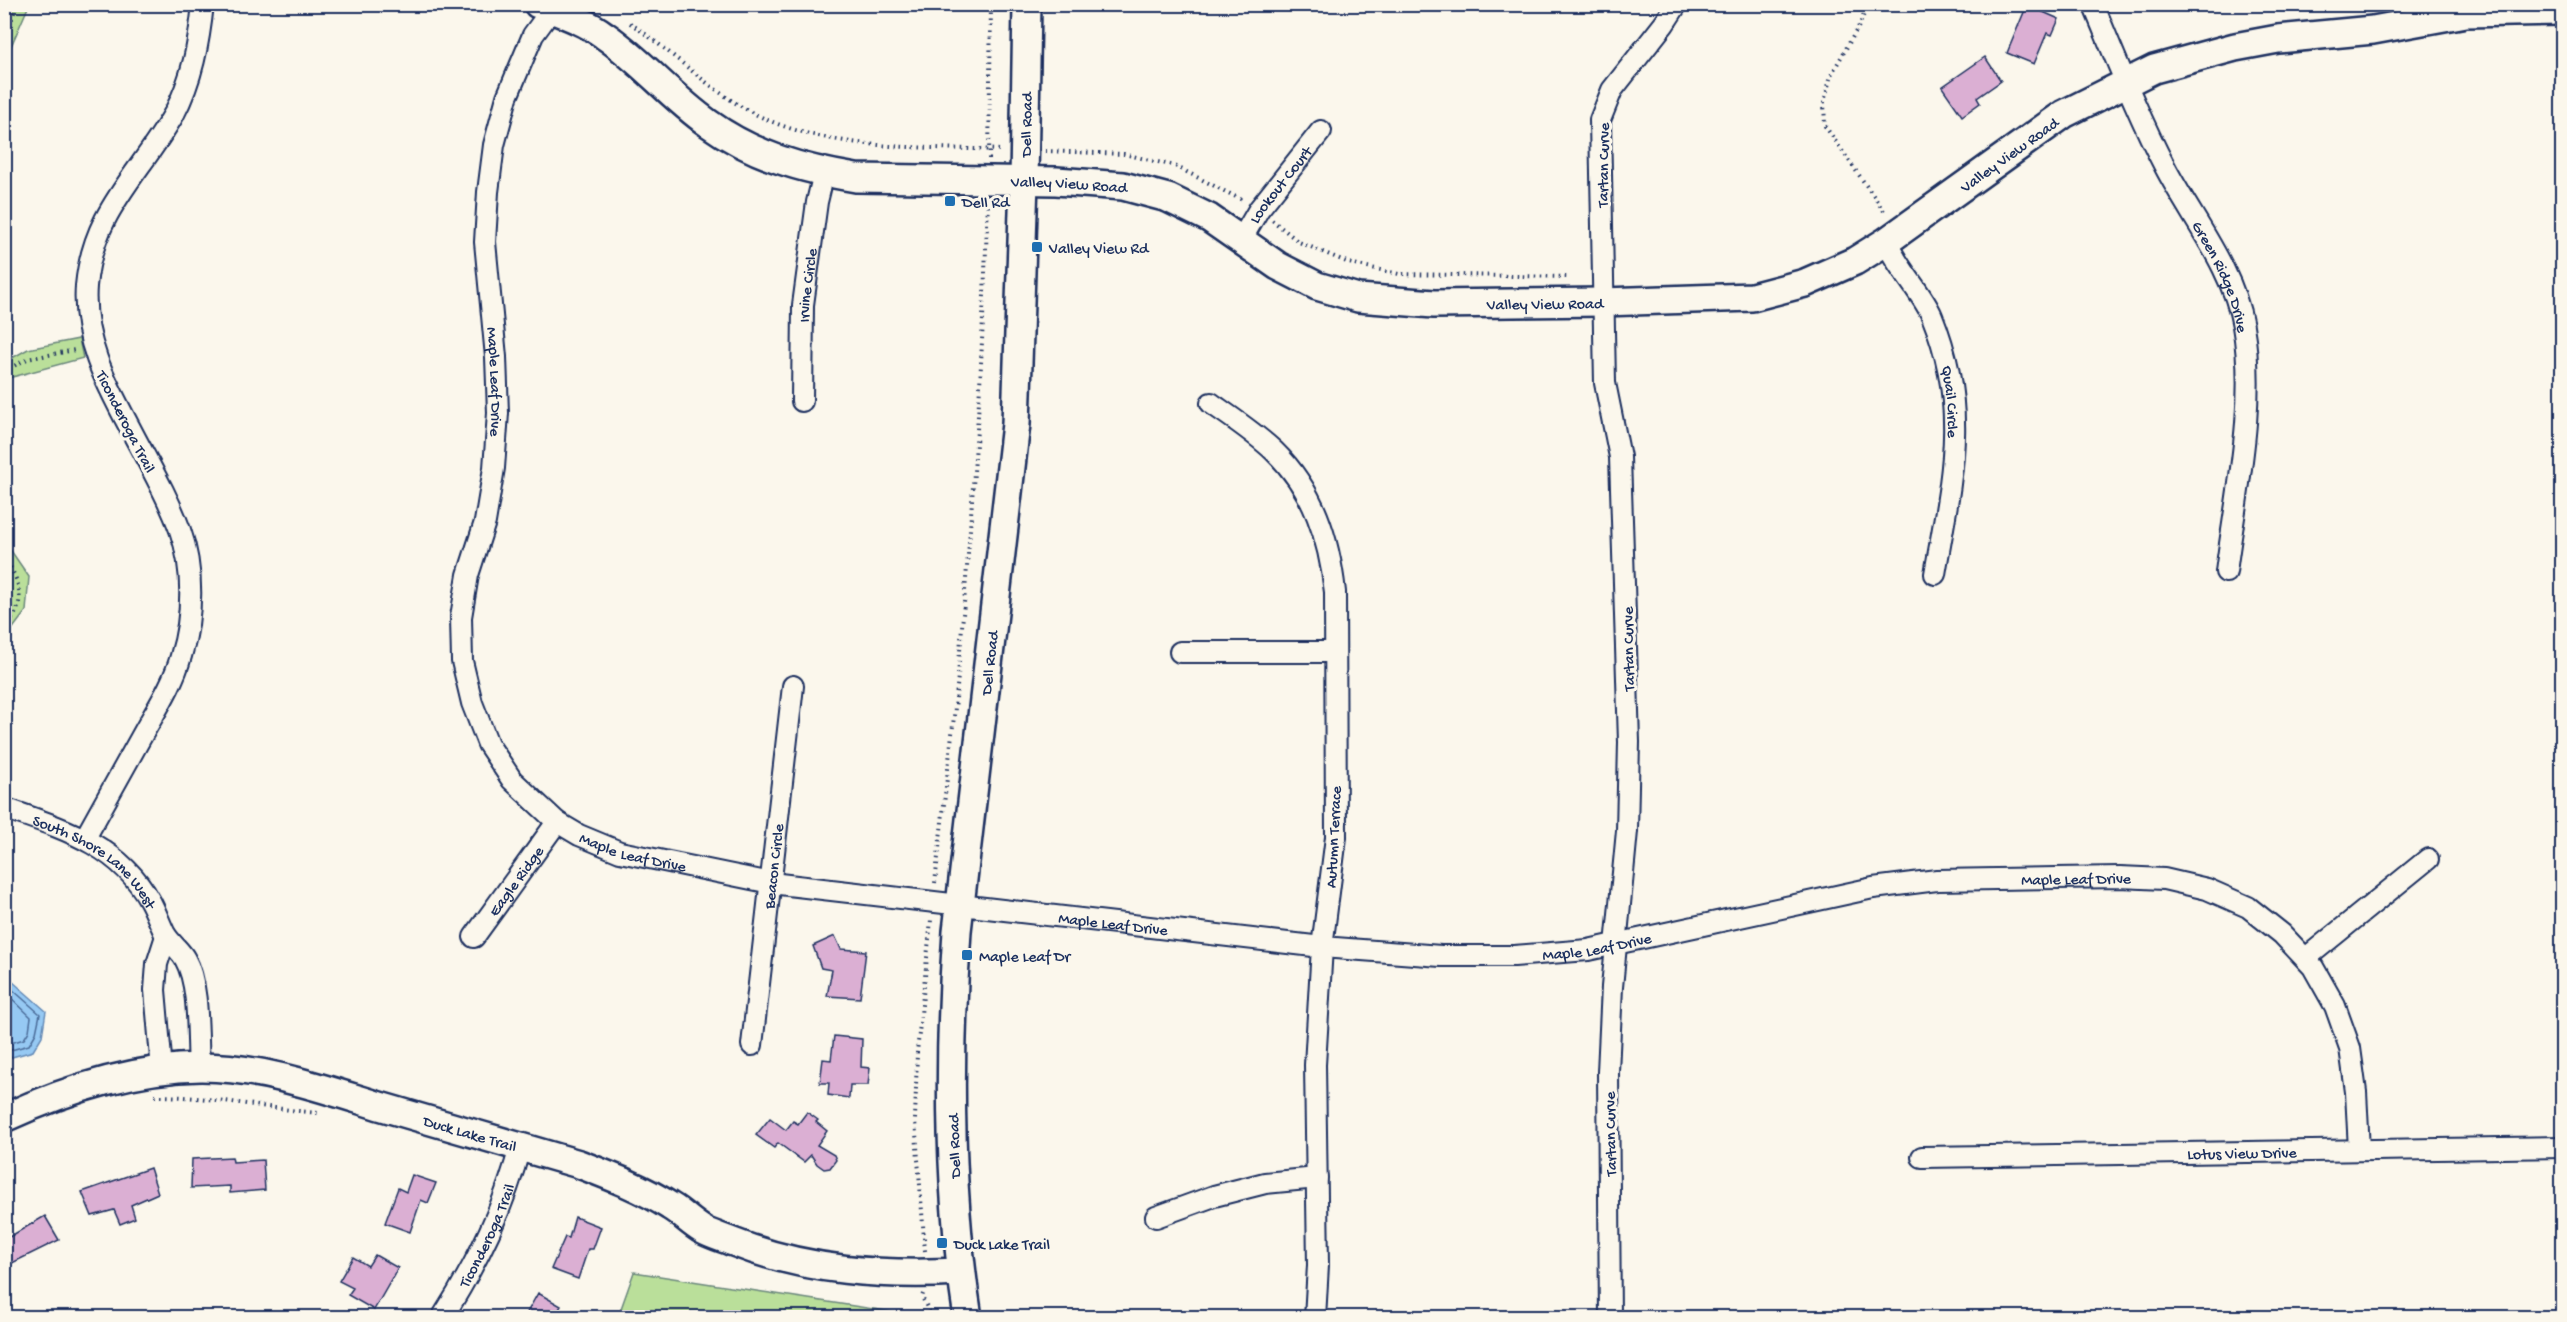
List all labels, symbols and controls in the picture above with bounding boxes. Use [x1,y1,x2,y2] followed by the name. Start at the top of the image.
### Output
[1018,91,1039,158] street label: Dell Road
[1957,114,2065,199] street label: Valley View Road
[1595,122,1616,209] street label: Tartan Curve
[1247,143,1319,228] street label: Lookout Court
[1010,174,1129,199] street label: Valley View Road
[943,194,957,208] marker: Dell Rd
[961,195,1011,214] place label: Dell Rd
[2186,218,2250,335] street label: Green Ridge Drive
[1030,240,1044,254] marker: Valley View Rd
[1048,241,1150,260] place label: Valley View Rd
[797,247,824,323] street label: Irvine Circle
[1486,296,1605,316] street label: Valley View Road
[480,326,504,438] street label: Maple Leaf Drive
[1935,364,1960,439] street label: Quail Circle
[90,367,158,477] street label: Ticonderoga Trail
[1620,606,1641,692] street label: Tartan Curve
[978,628,1005,697] street label: Dell Road
[1323,785,1348,889] street label: Autumn Terrace
[29,813,159,914] street label: South Shore Lane West
[761,822,790,911] street label: Beacon Circle
[576,830,688,879] street label: Maple Leaf Drive
[486,843,550,921] street label: Eagle Ridge
[2021,871,2132,892] street label: Maple Leaf Drive
[1057,910,1169,942] street label: Maple Leaf Drive
[1542,930,1654,967] street label: Maple Leaf Drive
[960,948,974,962] marker: Maple Leaf Dr
[979,949,1072,968] place label: Maple Leaf Dr
[1602,1091,1623,1177] street label: Tartan Curve
[946,1112,967,1179] street label: Dell Road
[420,1113,518,1158] street label: Duck Lake Trail
[2187,1145,2298,1166] street label: Lotus View Drive
[456,1182,521,1293] street label: Ticonderoga Trail
[935,1236,949,1250] marker: Duck Lake Trail
[953,1237,1050,1256] place label: Duck Lake Trail

